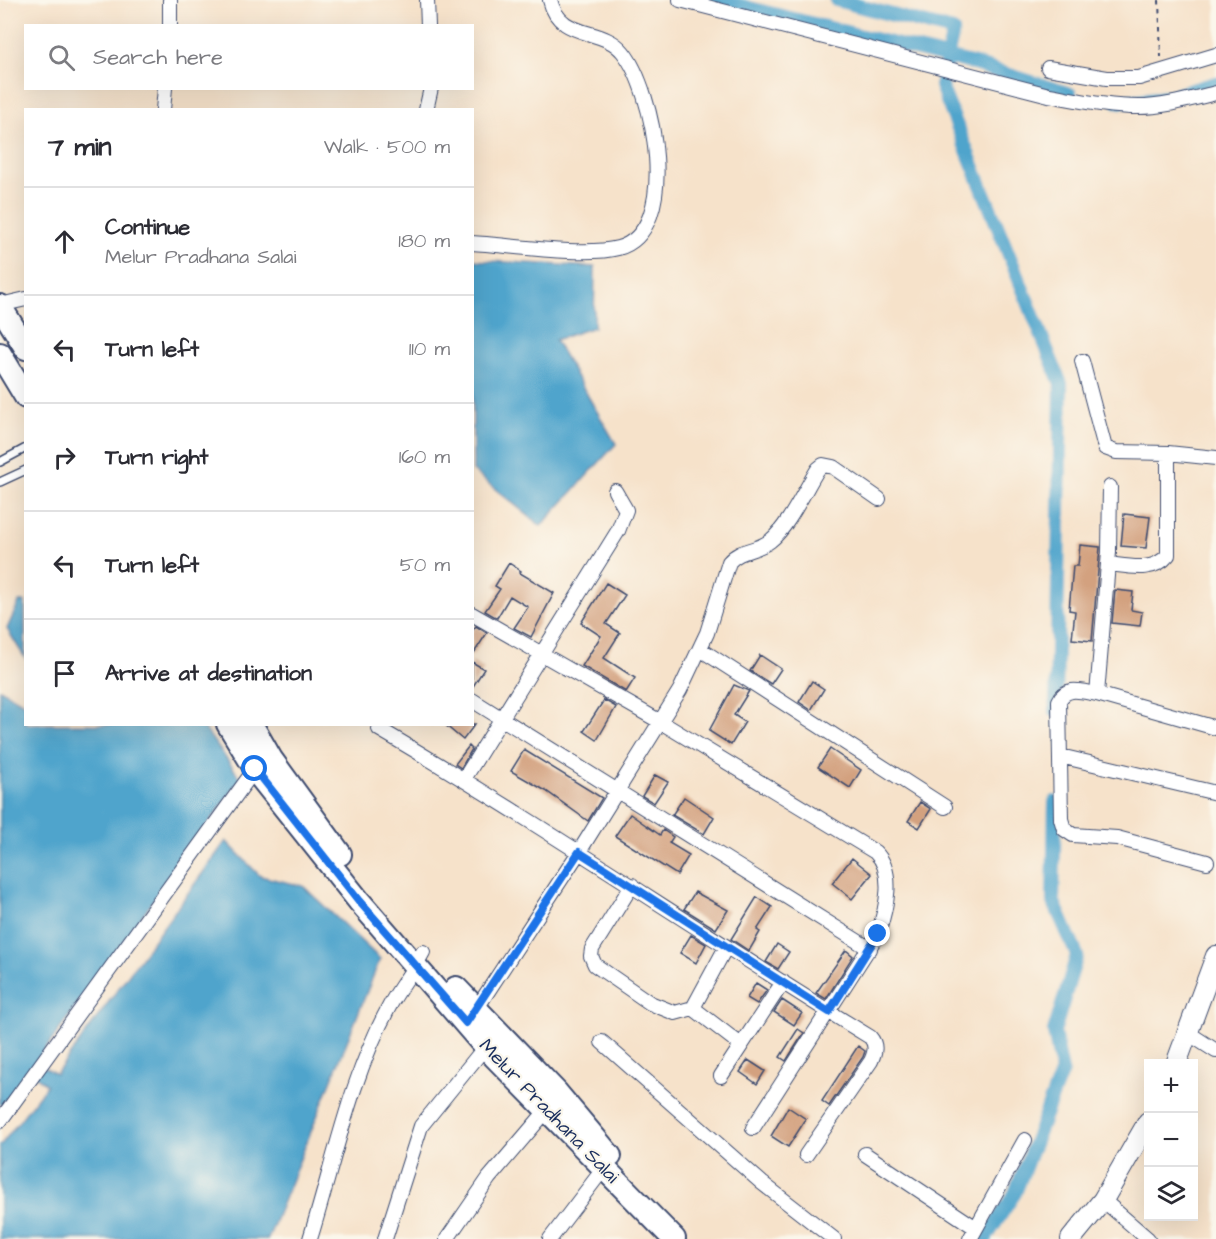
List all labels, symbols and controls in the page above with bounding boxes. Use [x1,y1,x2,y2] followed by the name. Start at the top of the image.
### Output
[24,24,474,90] search box
[45,41,78,74] icon: search
[93,42,223,73] text: Search here
[48,129,112,165] text: 7 min
[324,133,450,161] text: Walk · 500 m
[105,212,190,243] text: Continue
[48,225,81,258] icon: ahead
[398,227,450,255] text: 180 m
[105,243,297,271] text: Melur Pradhana Salai
[48,333,81,366] icon: left
[105,334,199,365] text: Turn left
[409,335,450,363] text: 110 m
[48,441,81,474] icon: right
[105,442,208,473] text: Turn right
[399,443,450,471] text: 160 m
[48,549,81,582] icon: left
[105,550,199,581] text: Turn left
[400,551,450,579] text: 50 m
[48,657,81,690] icon: arrive
[105,658,312,689] text: Arrive at destination
[241,755,267,781] route start
[864,920,890,946] route end
[472,1032,626,1190] street label: Melur Pradhana Salai
[1144,1059,1198,1221] map controls
[1144,1059,1198,1113] button: +
[1144,1113,1198,1167] button: −
[1144,1167,1198,1221] button: layers

